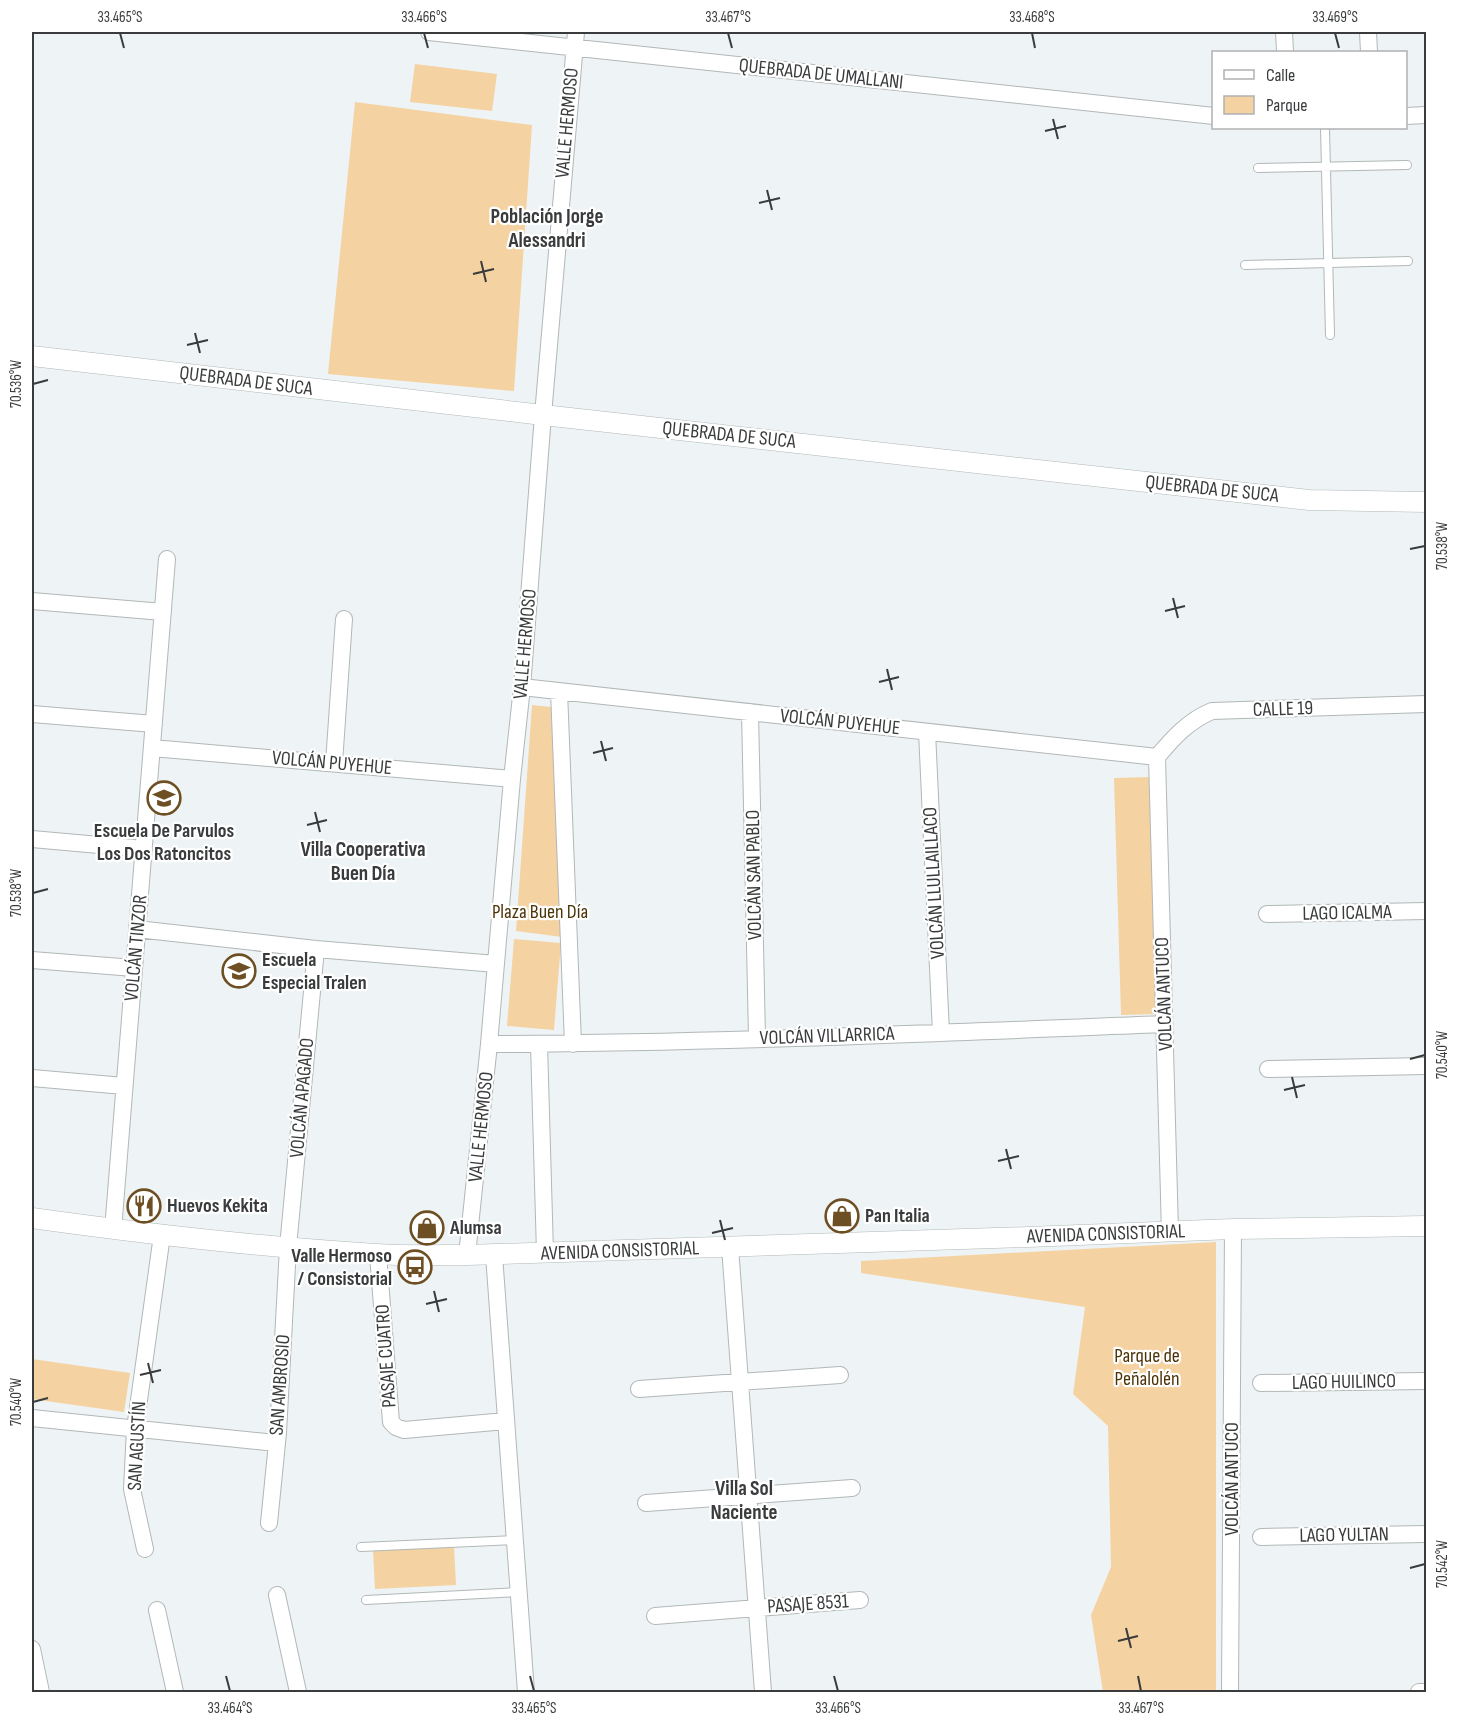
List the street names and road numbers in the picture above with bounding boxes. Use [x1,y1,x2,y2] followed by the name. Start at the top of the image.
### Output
[738,53,904,95] street label: QUEBRADA DE UMALLANI
[550,67,584,179] street label: VALLE HERMOSO
[178,361,314,401] street label: QUEBRADA DE SUCA
[661,416,797,454] street label: QUEBRADA DE SUCA
[1144,470,1280,508] street label: QUEBRADA DE SUCA
[508,588,542,700] street label: VALLE HERMOSO
[1252,696,1314,722] street label: CALLE 19
[779,704,901,740] street label: VOLCÁN PUYEHUE
[271,746,393,780] street label: VOLCÁN PUYEHUE
[918,806,950,960] street label: VOLCÁN LLULLAILLACO
[741,810,767,940] street label: VOLCÁN SAN PABLO
[119,894,153,1002] street label: VOLCÁN TINZOR
[1302,900,1392,926] street label: LAGO ICALMA
[1150,937,1178,1051] street label: VOLCÁN ANTUCO
[759,1022,895,1050] street label: VOLCÁN VILLARRICA
[285,1037,319,1159] street label: VOLCÁN APAGADO
[463,1071,499,1183] street label: VALLE HERMOSO
[1025,1219,1186,1249] street label: AVENIDA CONSISTORIAL
[539,1236,700,1266] street label: AVENIDA CONSISTORIAL
[370,1303,402,1409] street label: PASAJE CUATRO
[265,1334,295,1436] street label: SAN AMBROSIO
[1292,1369,1396,1395] street label: LAGO HUILINCO
[123,1401,151,1491] street label: SAN AGUSTÍN
[1220,1422,1244,1536] street label: VOLCÁN ANTUCO
[1299,1522,1389,1548] street label: LAGO YULTAN
[766,1589,850,1619] street label: PASAJE 8531

